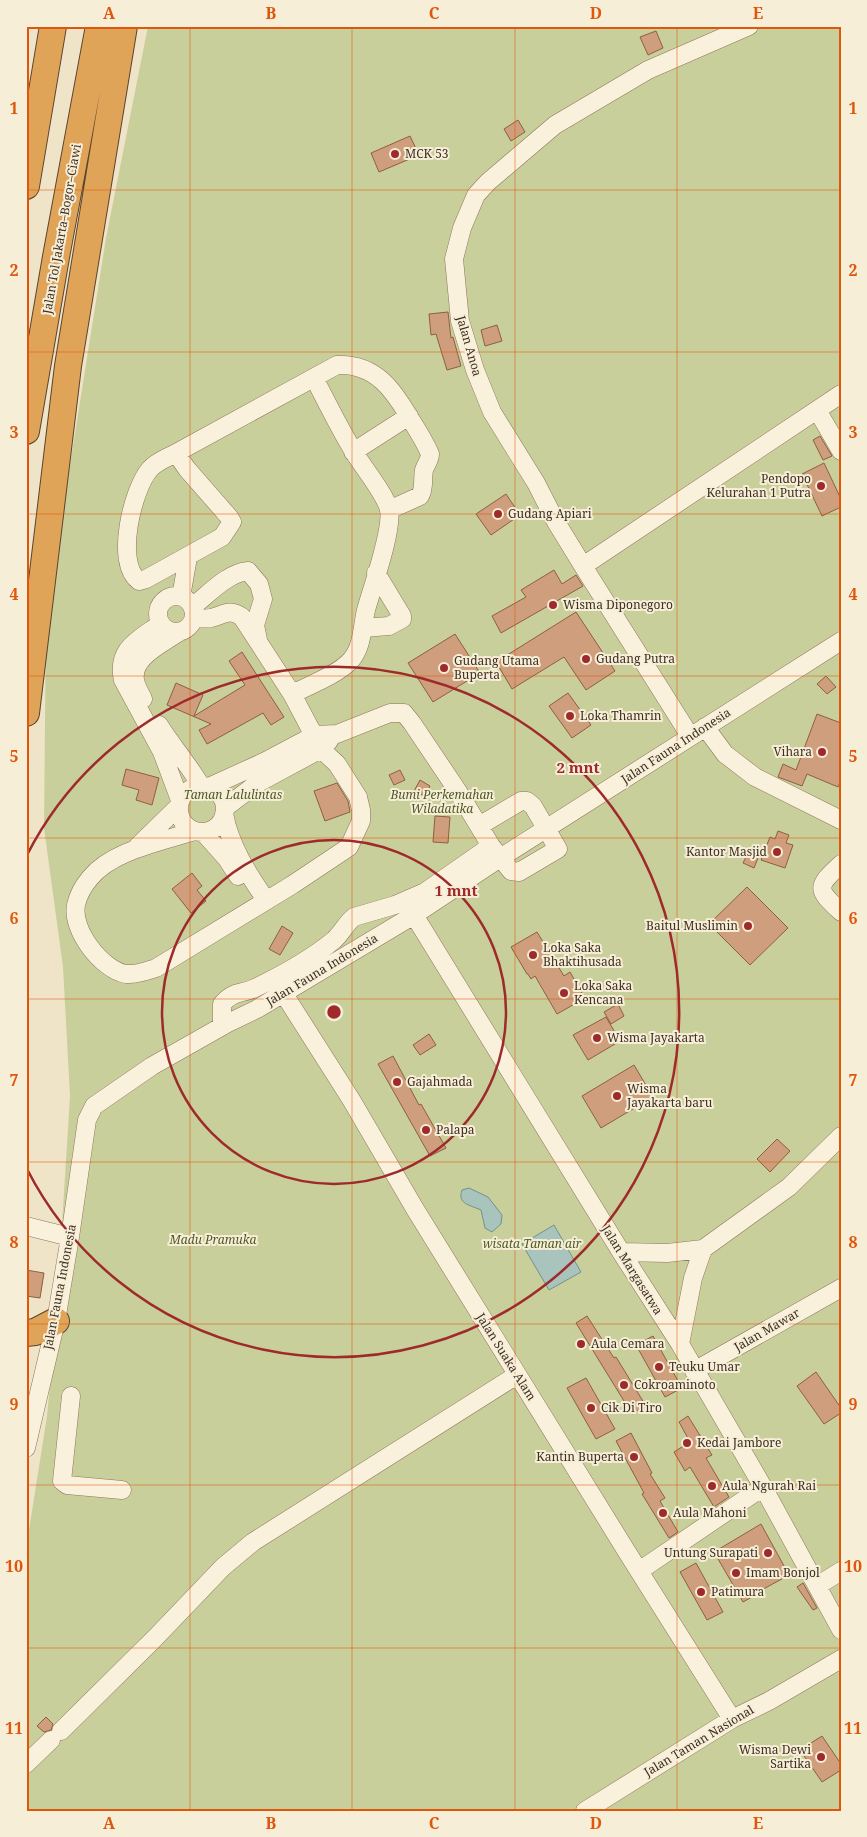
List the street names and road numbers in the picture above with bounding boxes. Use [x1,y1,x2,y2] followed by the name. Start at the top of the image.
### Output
[38,142,85,316] street label: Jalan Tol Jakarta–Bogor–Ciawi
[452,313,486,378] street label: Jalan Anoa
[617,704,734,788] street label: Jalan Fauna Indonesia
[262,929,381,1010] street label: Jalan Fauna Indonesia
[597,1221,667,1318] street label: Jalan Margasatwa
[39,1222,80,1352] street label: Jalan Fauna Indonesia
[730,1304,803,1356] street label: Jalan Mawar
[472,1309,540,1404] street label: Jalan Suaka Alam
[640,1701,757,1781] street label: Jalan Taman Nasional

